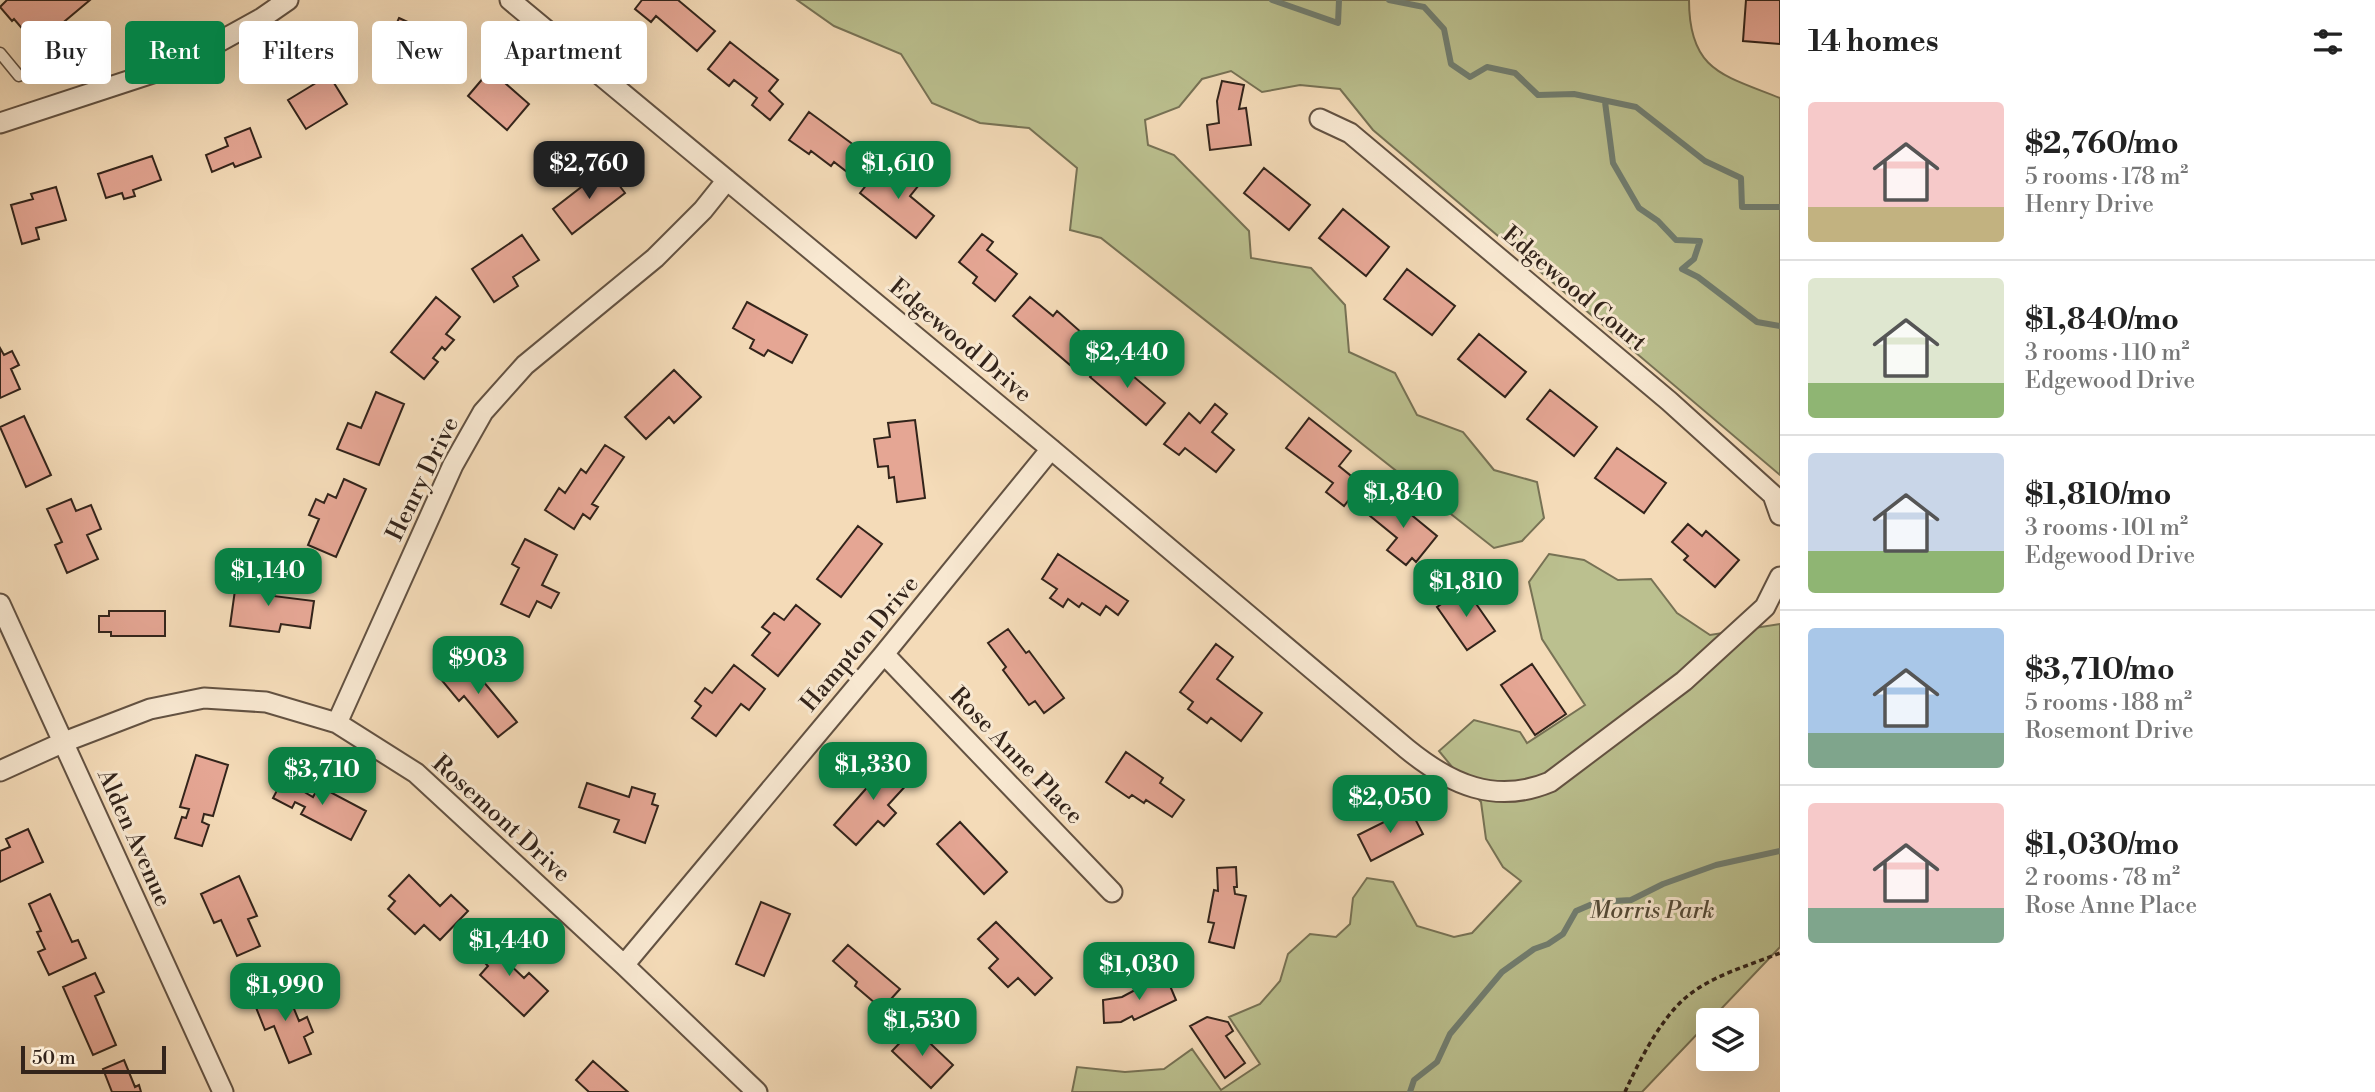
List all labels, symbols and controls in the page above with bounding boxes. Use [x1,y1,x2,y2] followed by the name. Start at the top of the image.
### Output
[21,21,111,84] chip: Buy
[125,21,225,84] chip: Rent
[239,21,358,84] chip: Filters
[372,21,467,84] chip: New
[481,21,647,84] chip: Apartment
[1808,23,1939,61] text: 14 homes
[2309,23,2347,61] icon: filters
[2025,125,2179,163] text: $2,760/mo
[1864,130,1948,214] icon: home
[532,142,646,201] pin: $2,760
[841,142,955,201] pin: $1,610
[550,150,628,178] text: $2,760
[862,150,934,178] text: $1,610
[2025,163,2188,191] text: 5 rooms · 178 m²
[2025,191,2154,219] text: Henry Drive
[1496,220,1653,359] street label: Edgewood Court
[882,272,1038,410] street label: Edgewood Drive
[2025,301,2179,339] text: $1,840/mo
[1864,306,1948,390] icon: home
[1070,330,1184,390] pin: $2,440
[1085,339,1169,367] text: $2,440
[2025,339,2189,367] text: 3 rooms · 110 m²
[2025,367,2195,395] text: Edgewood Drive
[380,412,466,546] street label: Henry Drive
[1346,470,1460,530] pin: $1,840
[2025,476,2171,514] text: $1,810/mo
[1363,479,1443,507] text: $1,840
[1864,481,1948,565] icon: home
[2025,514,2188,542] text: 3 rooms · 101 m²
[2025,542,2195,570] text: Edgewood Drive
[211,548,325,608] pin: $1,140
[231,557,305,585] text: $1,140
[1409,560,1523,619] pin: $1,810
[1429,568,1503,596] text: $1,810
[794,570,926,718] street label: Hampton Drive
[437,636,519,696] pin: $903
[449,645,507,673] text: $903
[2025,651,2175,689] text: $3,710/mo
[1864,656,1948,740] icon: home
[943,681,1089,831] street label: Rose Anne Place
[2025,689,2192,717] text: 5 rooms · 188 m²
[2025,717,2194,745] text: Rosemont Drive
[816,742,930,802] pin: $1,330
[265,748,379,807] pin: $3,710
[426,749,576,889] street label: Rosemont Drive
[835,751,911,779] text: $1,330
[284,756,360,784] text: $3,710
[90,764,178,912] street label: Alden Avenue
[1333,776,1447,835] pin: $2,050
[1349,784,1431,812] text: $2,050
[2025,826,2179,864] text: $1,030/mo
[1864,831,1948,915] icon: home
[2025,864,2180,892] text: 2 rooms · 78 m²
[2025,892,2197,920] text: Rose Anne Place
[1590,896,1714,926] park label: Morris Park
[452,918,566,978] pin: $1,440
[469,927,549,955] text: $1,440
[1082,942,1196,1002] pin: $1,030
[1099,951,1179,979] text: $1,030
[228,964,342,1023] pin: $1,990
[246,972,324,1000] text: $1,990
[865,998,979,1058] pin: $1,530
[884,1007,960,1035] text: $1,530
[1696,1008,1759,1071] map controls
[1696,1008,1759,1071] button: layers
[21,1043,166,1075] scale bar
[32,1046,76,1070] text: 50 m

